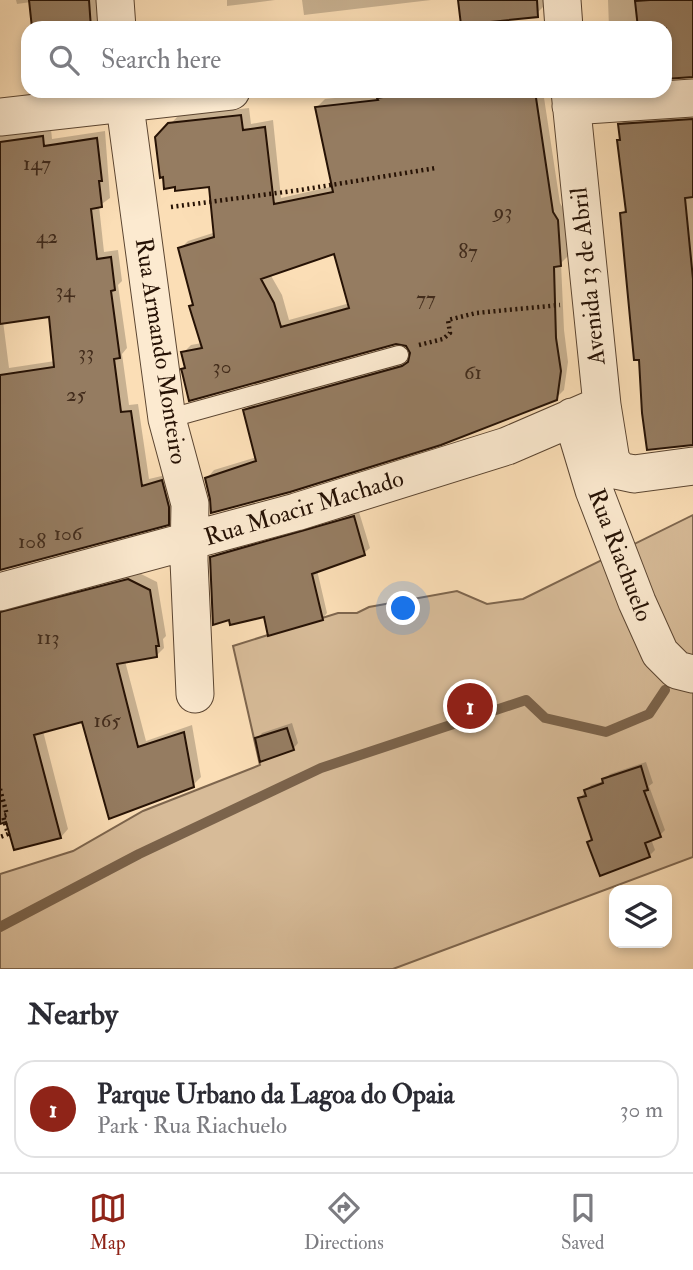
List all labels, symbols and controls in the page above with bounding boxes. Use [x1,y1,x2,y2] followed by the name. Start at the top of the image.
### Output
[21,21,672,98] search box
[45,41,83,79] icon: search
[101,44,221,76] text: Search here
[23,150,51,177] house number: 147
[563,186,613,367] street label: Avenida 13 de Abril
[492,198,512,225] house number: 93
[36,223,58,250] house number: 42
[128,236,194,466] street label: Rua Armando Monteiro
[458,238,478,265] house number: 87
[55,277,76,304] house number: 34
[416,285,436,312] house number: 77
[78,339,94,366] house number: 33
[213,353,231,380] house number: 30
[464,359,482,386] house number: 61
[66,381,87,408] house number: 25
[201,463,407,553] street label: Rua Moacir Machado
[580,484,660,626] street label: Rua Riachuelo
[54,520,84,547] house number: 106
[18,528,46,555] house number: 108
[386,591,420,625] your location
[36,624,60,651] house number: 113
[447,680,493,732] pin: 1
[93,707,121,734] house number: 165
[609,885,672,948] map controls
[609,885,672,948] button: layers
[28,996,118,1033] text: Nearby
[97,1079,454,1111] text: Parque Urbano da Lagoa do Opaia
[49,1095,57,1124] text: 1
[620,1095,663,1124] text: 30 m
[97,1111,287,1140] text: Park · Rua Riachuelo
[89,1189,127,1255] tab: Map
[304,1189,384,1255] tab: Directions
[561,1189,604,1255] tab: Saved

